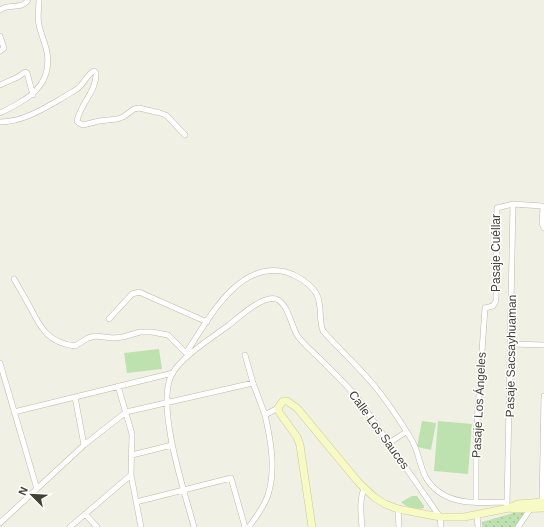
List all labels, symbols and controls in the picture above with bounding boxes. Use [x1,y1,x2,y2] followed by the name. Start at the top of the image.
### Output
[489,214,503,292] street label: Pasaje Cuéllar
[503,295,519,417] street label: Pasaje Sacsayhuaman
[468,352,489,458] street label: Pasaje Los Ángeles
[346,388,412,472] street label: Calle Los Sauces
[12,475,52,515] north arrow
[16,485,30,497] text: N

